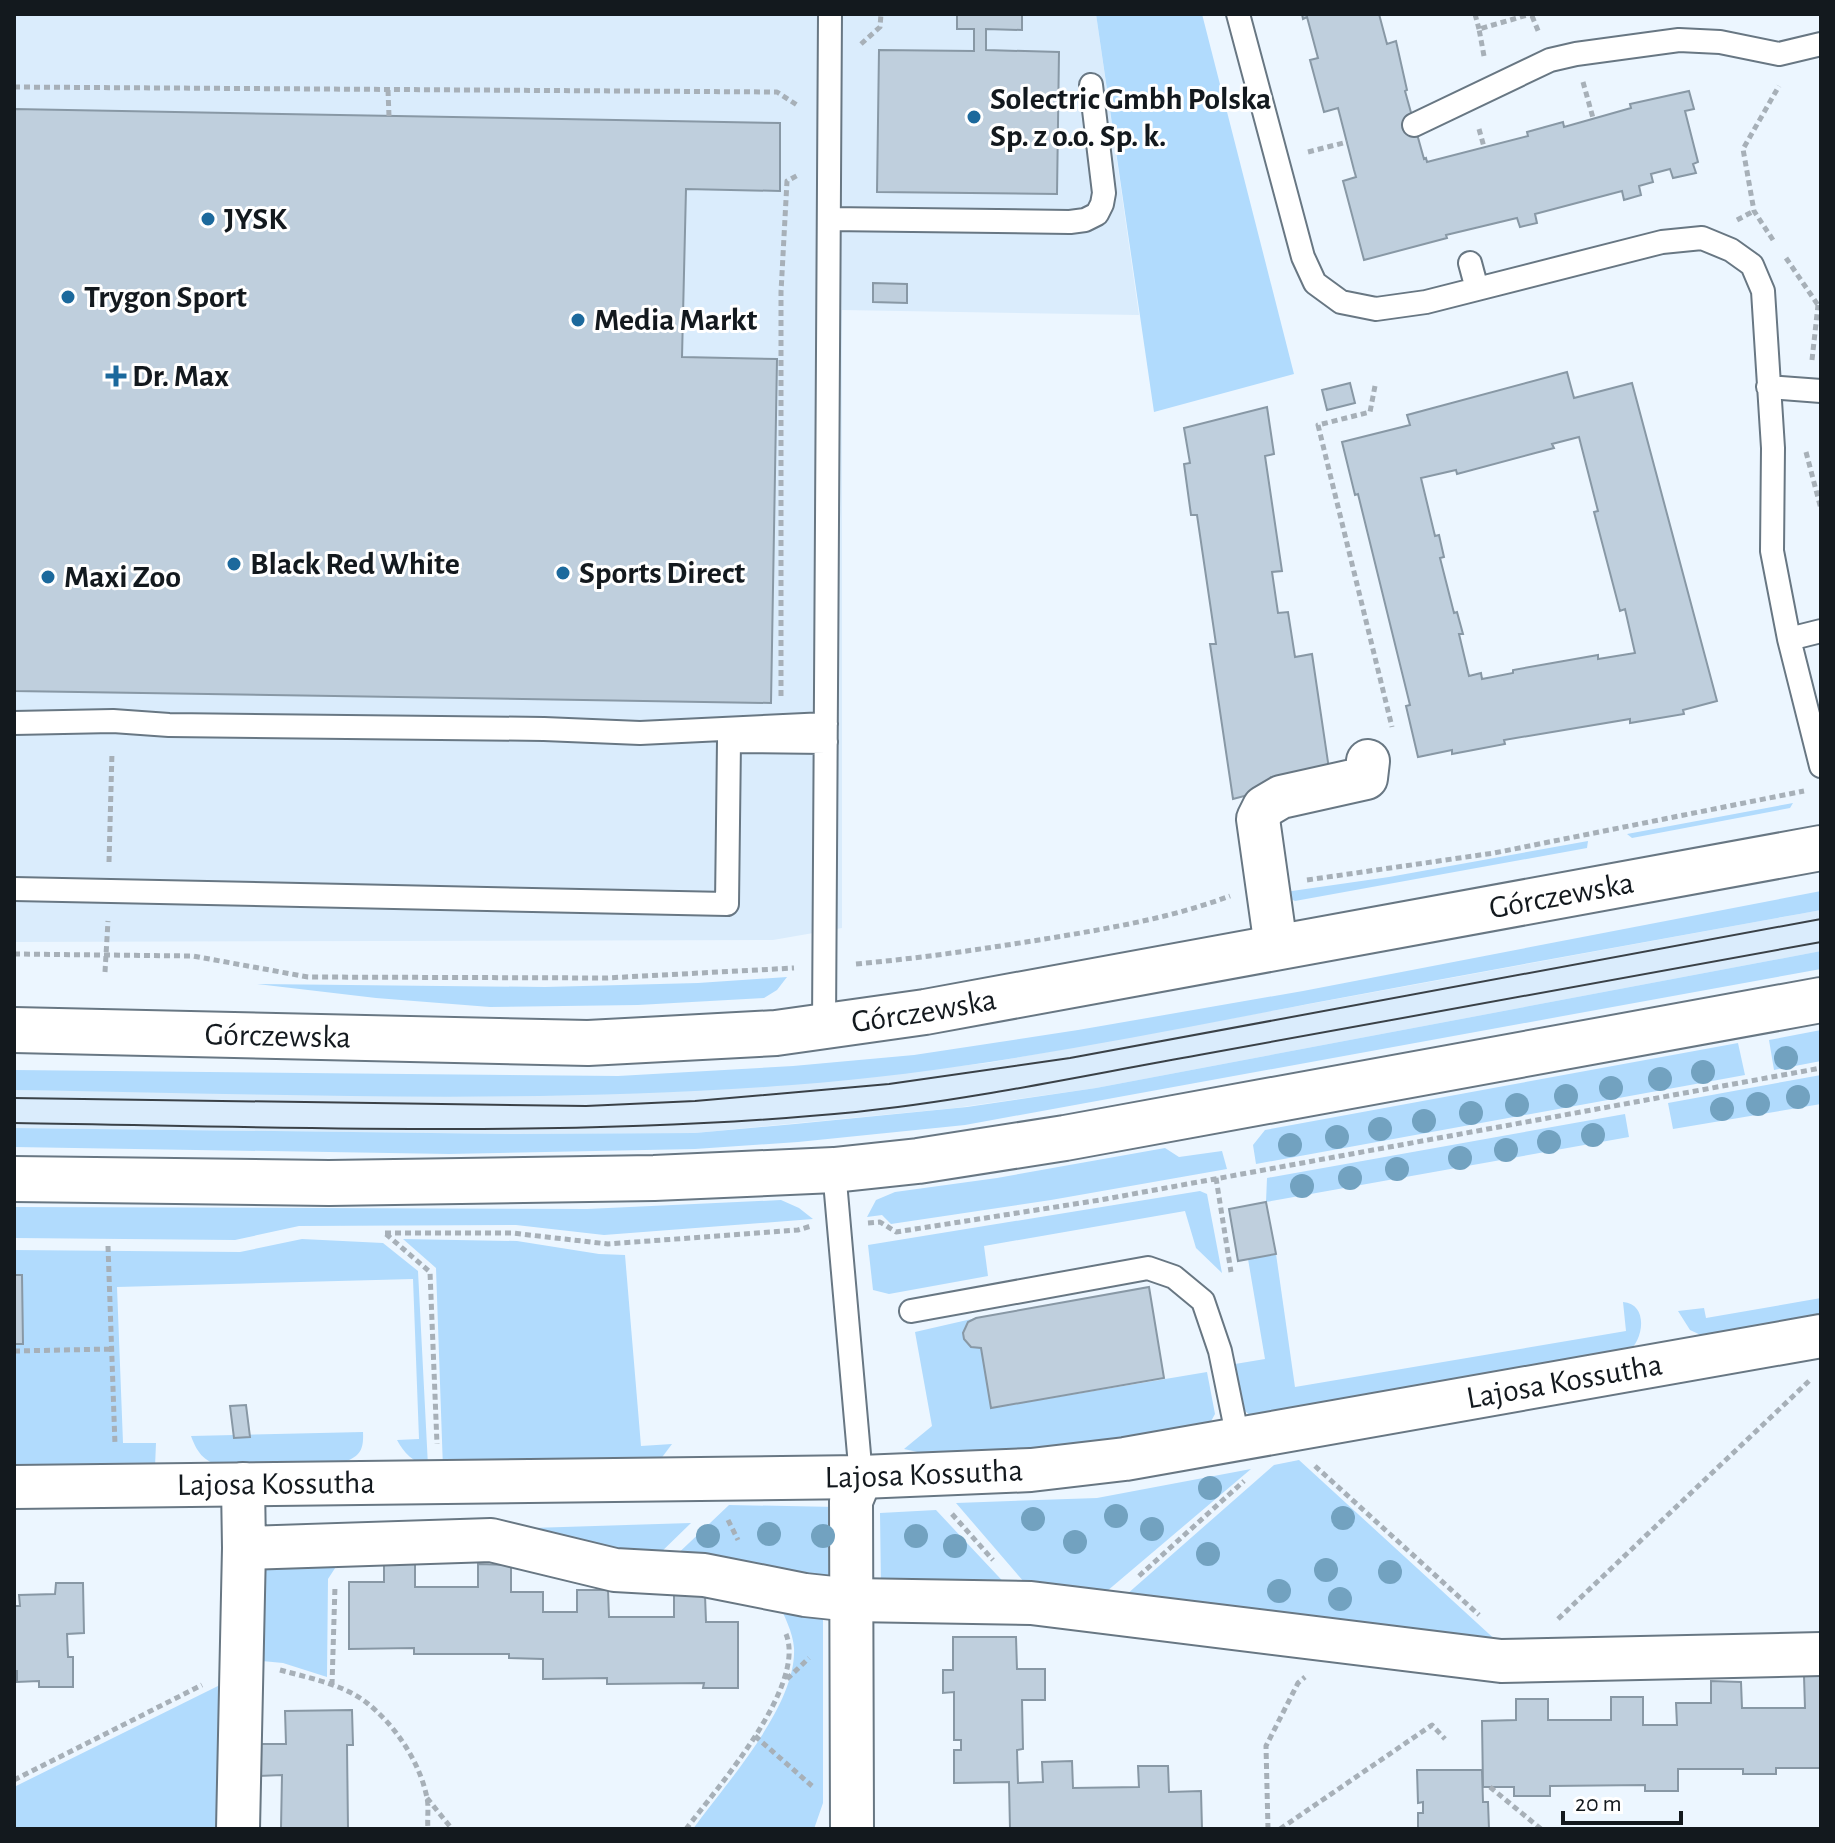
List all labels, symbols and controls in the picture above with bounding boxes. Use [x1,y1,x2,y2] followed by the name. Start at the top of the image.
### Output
[990,83,1271,152] place label: Solectric Gmbh Polska Sp. z o.o. Sp. k.
[965,108,983,126] marker: Solectric Gmbh Polska Sp. z o.o. Sp. k.
[224,203,287,235] place label: JYSK
[199,210,217,228] marker: JYSK
[84,281,247,313] place label: Trygon Sport
[59,288,77,306] marker: Trygon Sport
[594,304,758,336] place label: Media Markt
[569,311,587,329] marker: Media Markt
[132,360,229,392] place label: Dr. Max
[107,367,125,385] marker: Dr. Max
[250,548,460,580] place label: Black Red White
[225,555,243,573] marker: Black Red White
[579,557,745,589] place label: Sports Direct
[64,561,181,593] place label: Maxi Zoo
[554,564,572,582] marker: Sports Direct
[39,568,57,586] marker: Maxi Zoo
[1487,867,1636,924] street label: Górczewska
[849,983,999,1038] street label: Górczewska
[204,1018,351,1054] street label: Górczewska
[1464,1348,1665,1414] street label: Lajosa Kossutha
[825,1454,1024,1493] street label: Lajosa Kossutha
[177,1467,375,1501] street label: Lajosa Kossutha
[1563,1775,1681,1825] scale bar
[1575,1792,1622,1816] text: 20 m

